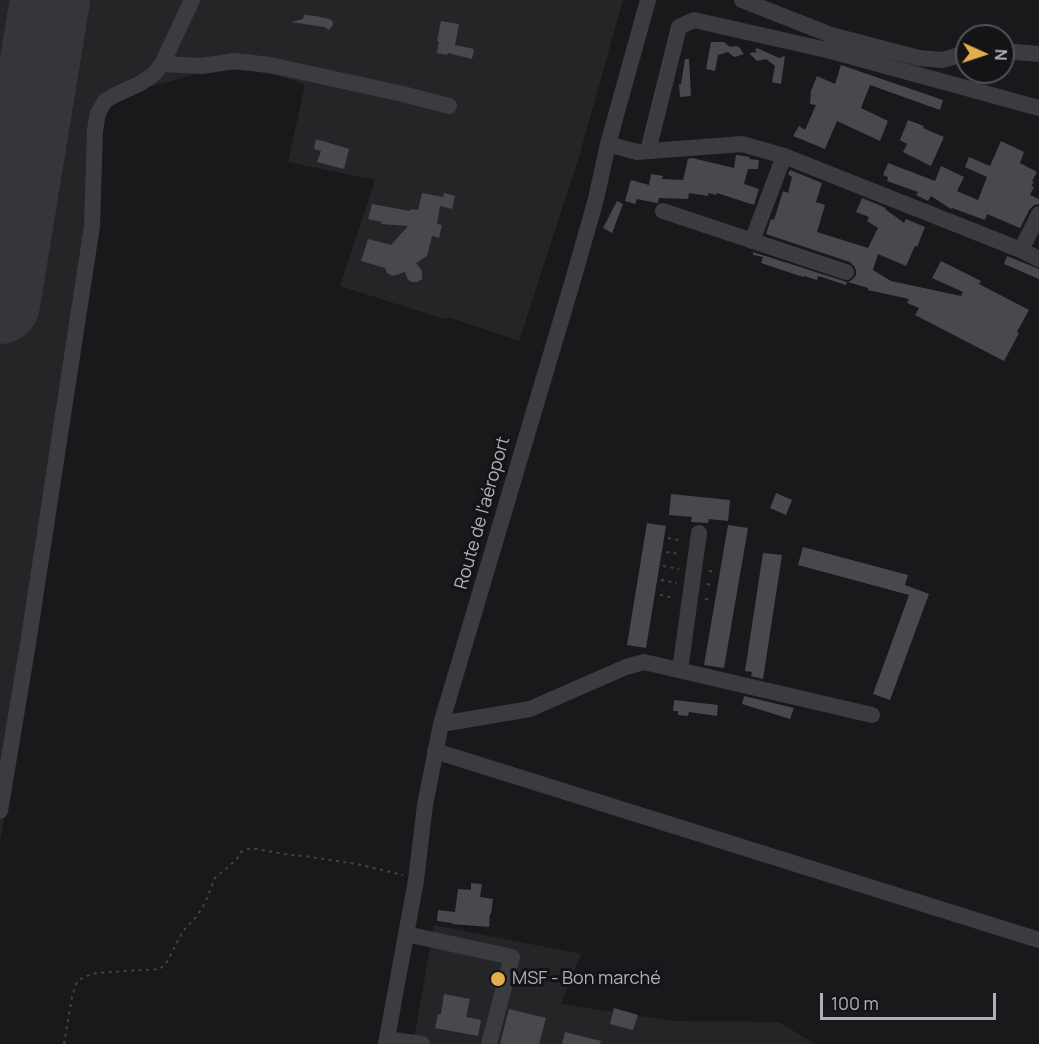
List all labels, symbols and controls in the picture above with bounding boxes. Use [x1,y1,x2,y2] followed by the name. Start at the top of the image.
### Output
[955,24,1015,84] north arrow
[990,49,1012,61] text: N
[451,434,515,592] street label: Route de l'aéroport
[512,968,661,990] place label: MSF - Bon marché
[489,970,507,988] marker: MSF - Bon marché
[823,981,998,1019] scale bar
[831,991,879,1015] text: 100 m

